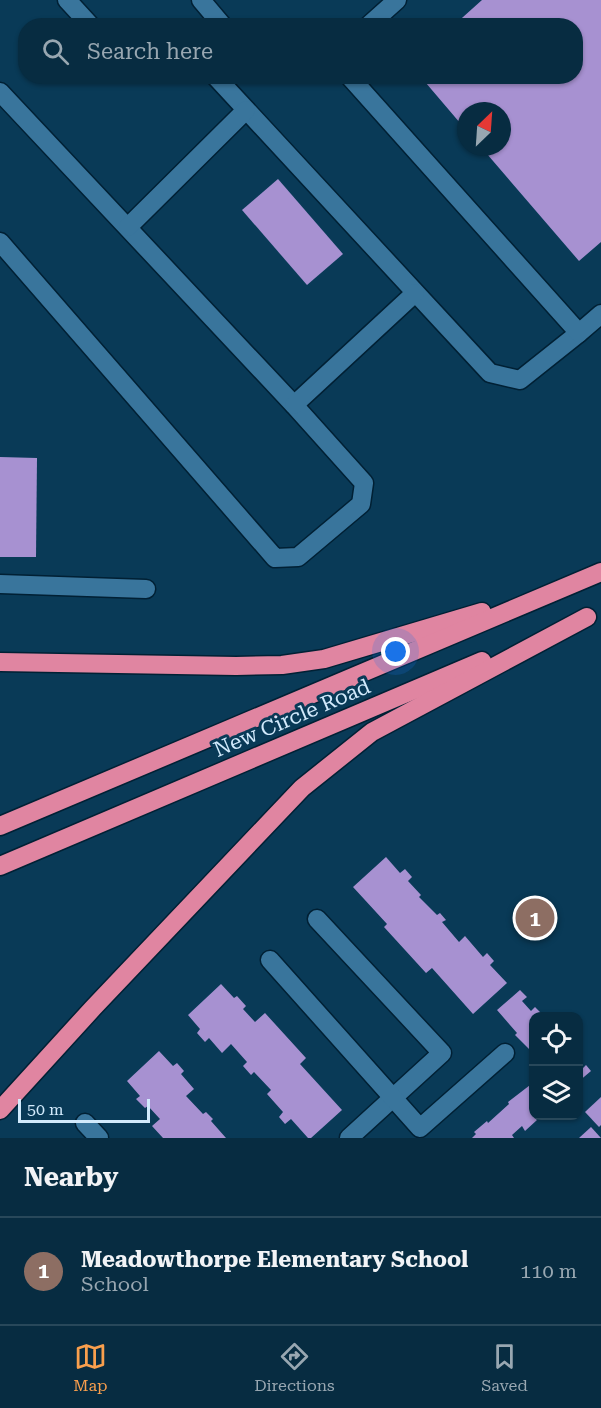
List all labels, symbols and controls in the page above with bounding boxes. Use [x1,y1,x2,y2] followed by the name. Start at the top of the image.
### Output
[18,18,583,84] search box
[39,35,72,68] icon: search
[87,39,213,64] text: Search here
[457,102,511,156] north arrow
[381,637,410,666] your location
[210,674,374,762] street label: New Circle Road
[516,896,554,940] pin: 1
[529,1012,583,1120] map controls
[529,1012,583,1066] button: locate
[529,1066,583,1120] button: layers
[18,1096,150,1124] scale bar
[27,1100,64,1119] text: 50 m
[24,1162,118,1192] text: Nearby
[81,1247,468,1272] text: Meadowthorpe Elementary School
[38,1259,49,1283] text: 1
[520,1259,577,1283] text: 110 m
[81,1272,149,1296] text: School
[73,1340,108,1395] tab: Map
[254,1340,335,1395] tab: Directions
[481,1340,528,1395] tab: Saved

